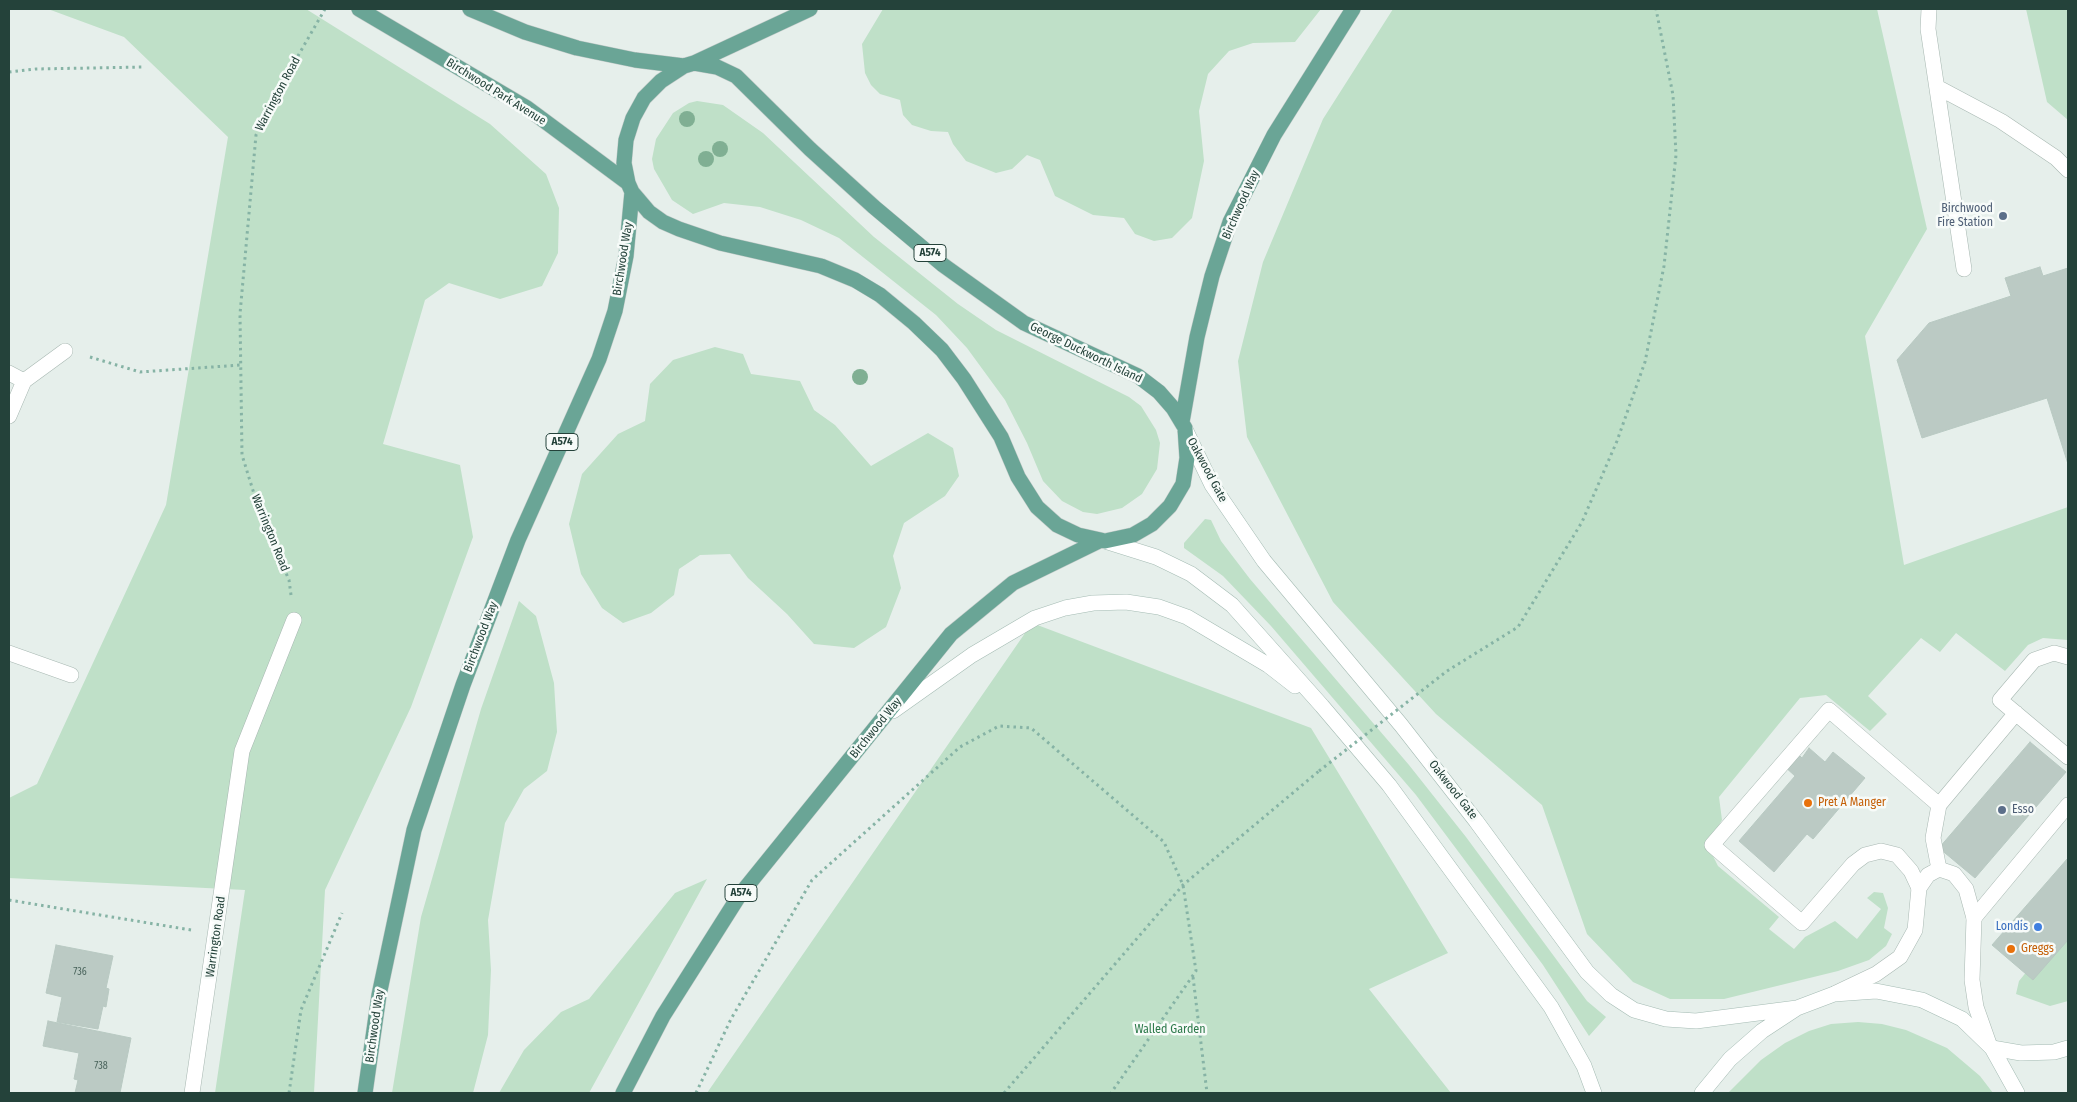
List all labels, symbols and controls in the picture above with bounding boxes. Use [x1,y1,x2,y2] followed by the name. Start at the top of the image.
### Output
[252,54,304,134] street label: Warrington Road
[443,55,549,129] street label: Birchwood Park Avenue
[1219,168,1263,242] street label: Birchwood Way
[1937,202,1993,230] place label: Birchwood Fire Station
[1997,210,2009,222] marker: Birchwood Fire Station
[610,221,636,297] street label: Birchwood Way
[914,244,946,262] road number: A574
[1028,320,1144,386] street label: George Duckworth Island
[546,434,578,451] road number: A574
[1184,435,1230,505] street label: Oakwood Gate
[248,492,292,574] street label: Warrington Road
[461,600,501,674] street label: Birchwood Way
[847,695,905,761] street label: Birchwood Way
[1425,758,1481,822] street label: Oakwood Gate
[1818,796,1886,810] place label: Pret A Manger
[1802,797,1814,809] marker: Pret A Manger
[2012,803,2034,817] place label: Esso
[1996,804,2008,816] marker: Esso
[725,884,757,901] road number: A574
[203,895,229,979] street label: Warrington Road
[1996,920,2028,934] place label: Londis
[2032,921,2044,933] marker: Londis
[2021,942,2054,956] place label: Greggs
[2005,943,2017,955] marker: Greggs
[73,966,87,978] house number: 736
[363,988,387,1064] street label: Birchwood Way
[1134,1023,1206,1037] park label: Walled Garden
[94,1060,108,1072] house number: 738

